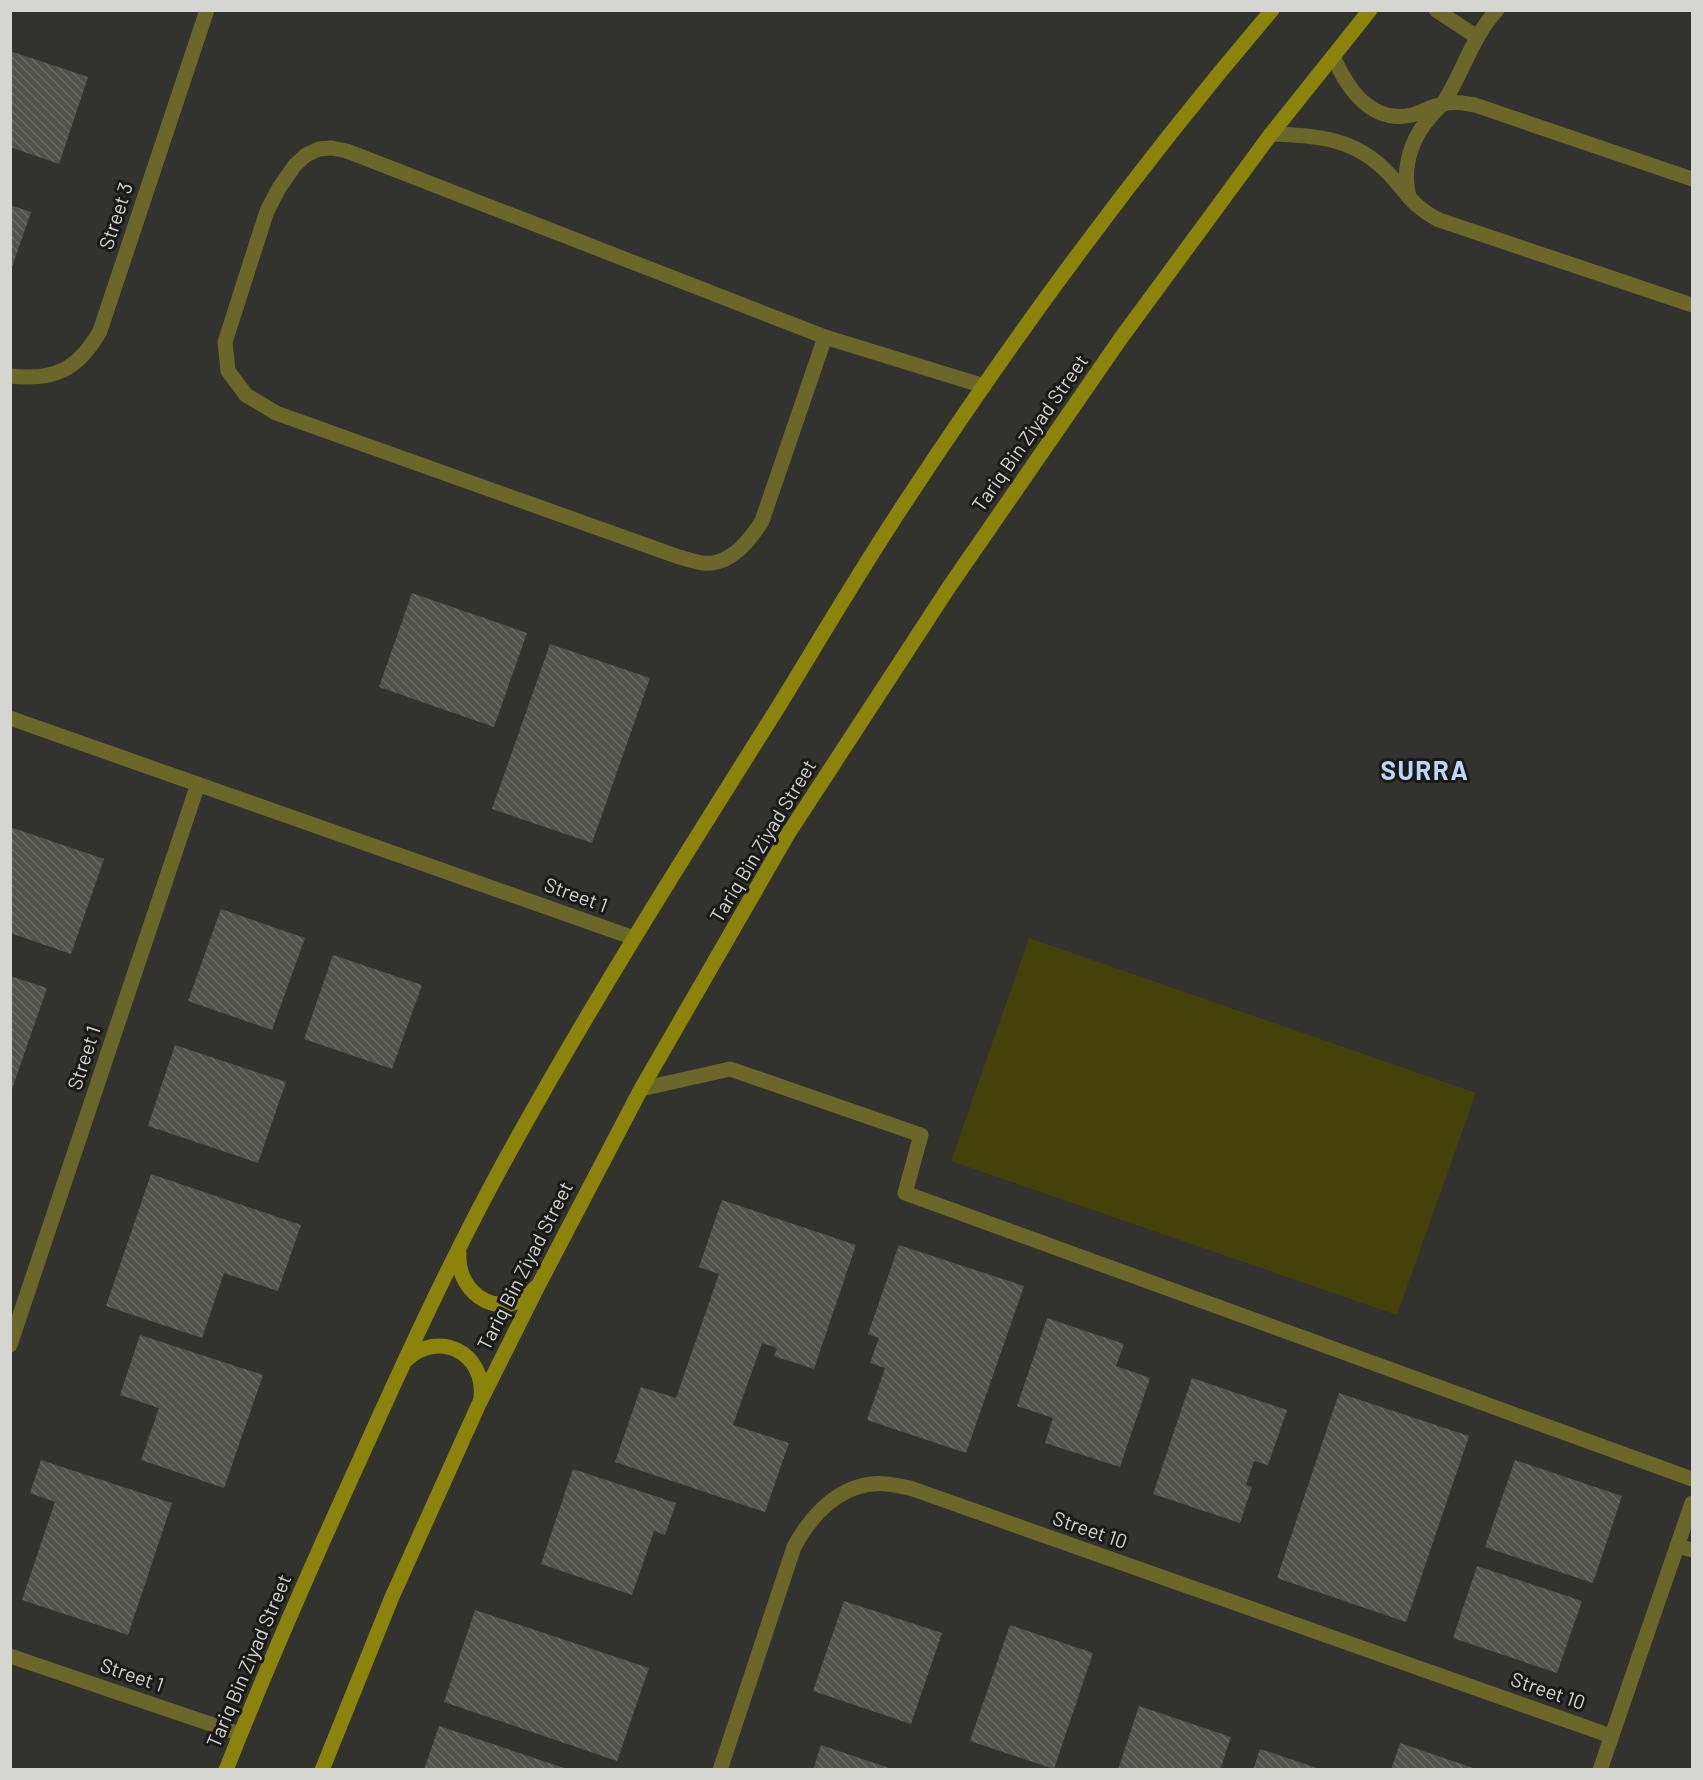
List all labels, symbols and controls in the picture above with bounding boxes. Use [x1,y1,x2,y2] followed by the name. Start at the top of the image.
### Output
[93,179,137,252] street label: Street 3
[966,349,1092,515] street label: Tariq Bin Ziyad Street
[1380,754,1470,785] district label: SURRA
[704,755,820,926] street label: Tariq Bin Ziyad Street
[541,872,611,917] street label: Street 1
[61,1023,105,1093] street label: Street 1
[471,1177,577,1354] street label: Tariq Bin Ziyad Street
[1050,1505,1131,1553] street label: Street 10
[201,1570,295,1751] street label: Tariq Bin Ziyad Street
[97,1652,167,1696] street label: Street 1
[1508,1666,1589,1714] street label: Street 10

